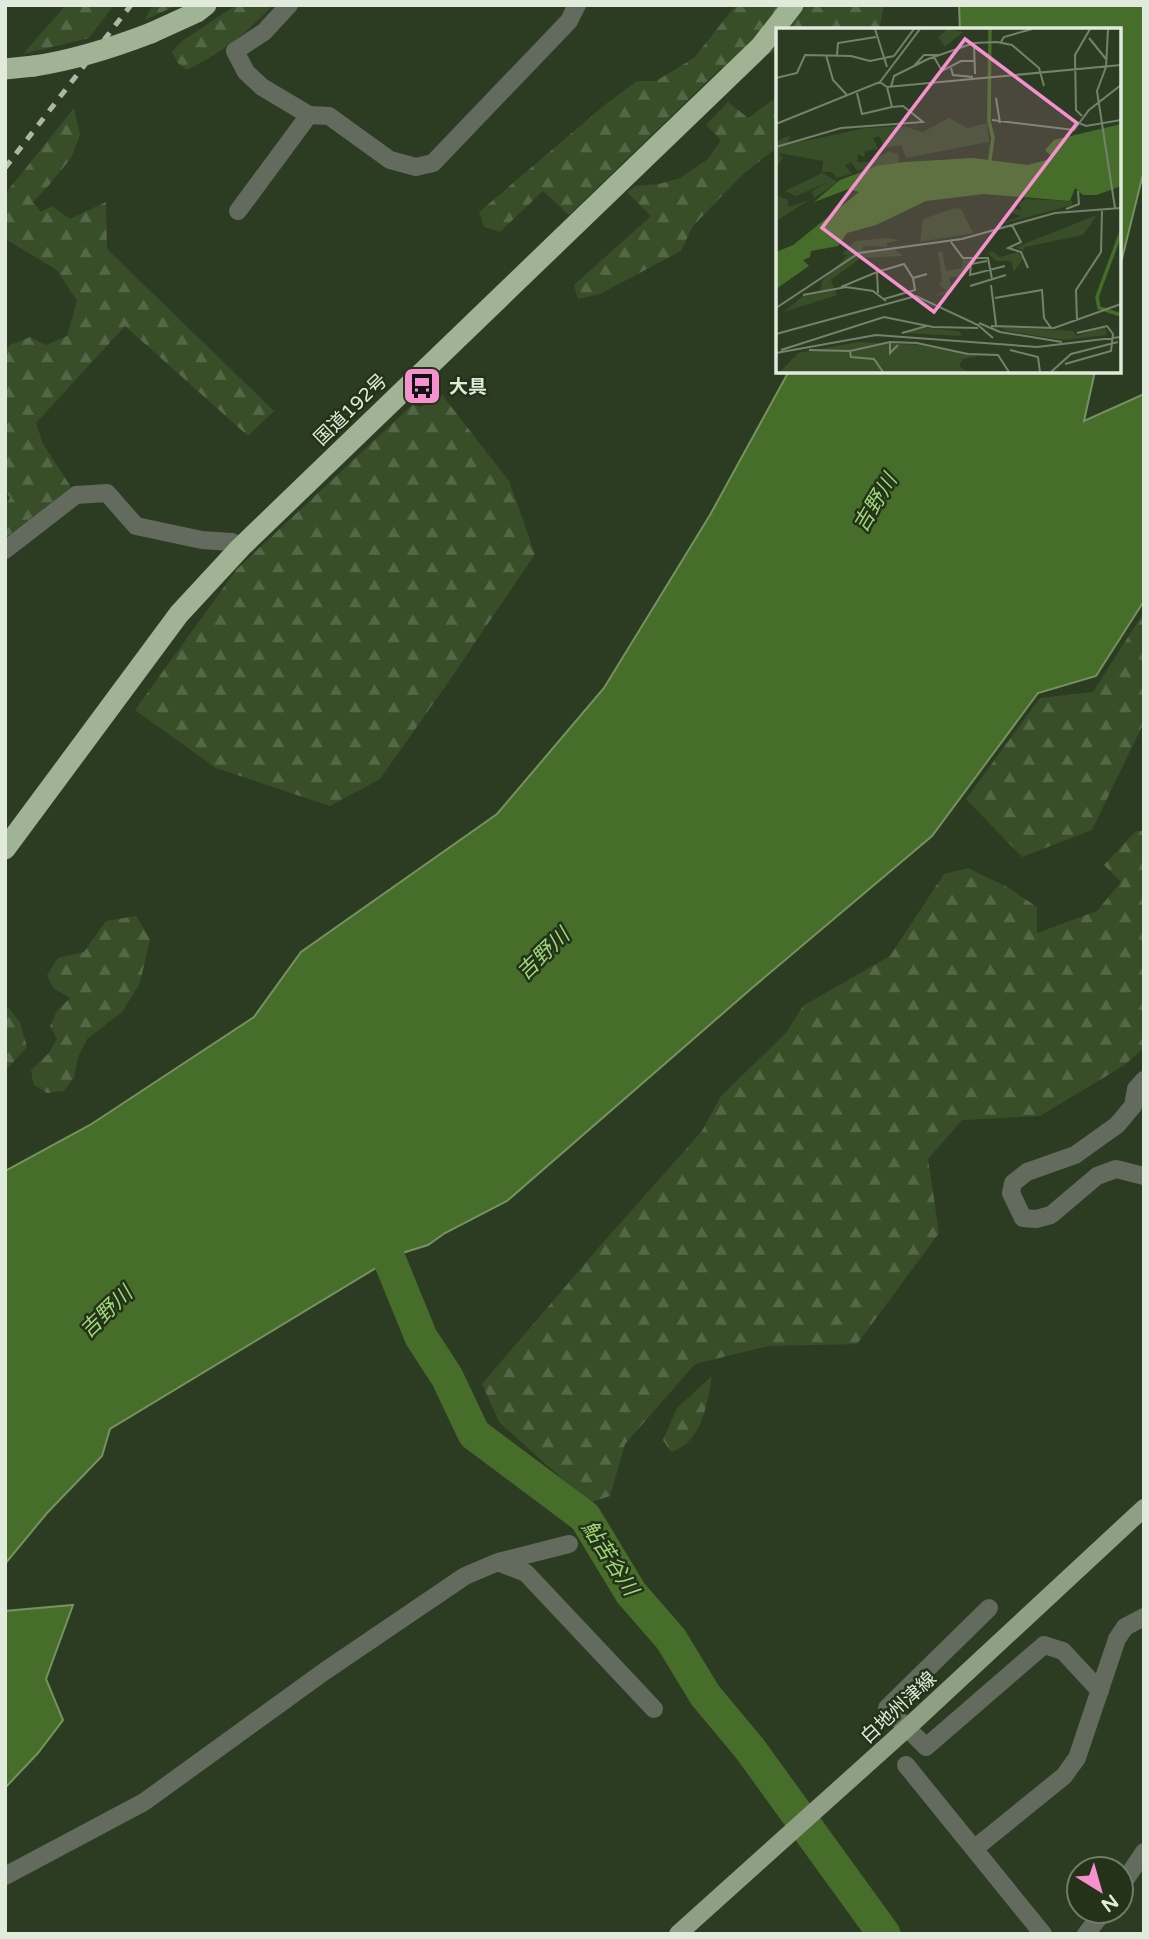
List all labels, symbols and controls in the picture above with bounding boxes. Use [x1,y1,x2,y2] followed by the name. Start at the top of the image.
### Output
[776,28,1121,373] inset map
[401,365,443,407] bus stop icon: 大具
[310,370,392,450] street label: 国道192号
[449,376,487,398] place label: 大具
[848,468,903,537] water label: 吉野川
[512,922,576,985] water label: 吉野川
[75,1280,139,1343] water label: 吉野川
[576,1516,644,1602] water label: 鮎苦谷川
[856,1667,941,1748] street label: 白地州津線
[1065,1855,1135,1925] north arrow
[1097,1889,1122,1916] text: N

